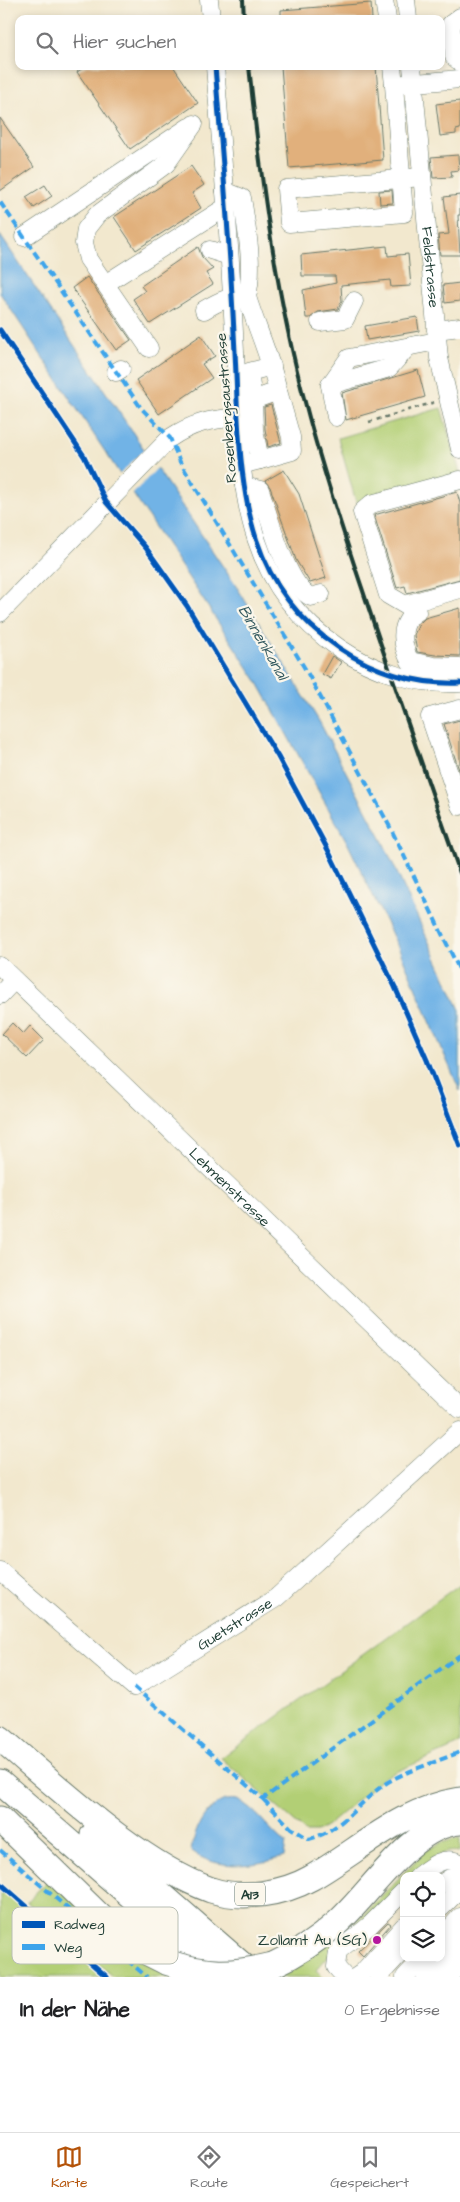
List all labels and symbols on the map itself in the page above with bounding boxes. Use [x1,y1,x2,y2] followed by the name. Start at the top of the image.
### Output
[416,226,444,309] street label: Feldstrasse
[211,332,243,484] street label: Rosenbergsaustrasse
[233,601,295,686] water label: Binnenkanal
[184,1143,275,1232] street label: Lehmenstrasse
[193,1593,276,1656] street label: Guetstrasse
[235,1882,265,1906] road number: A13
[12,1907,178,1964] legend
[54,1915,104,1935] text: Radweg
[258,1930,367,1951] place label: Zollamt Au (SG)
[371,1934,383,1946] marker: Zollamt Au (SG)
[54,1938,82,1958] text: Weg

